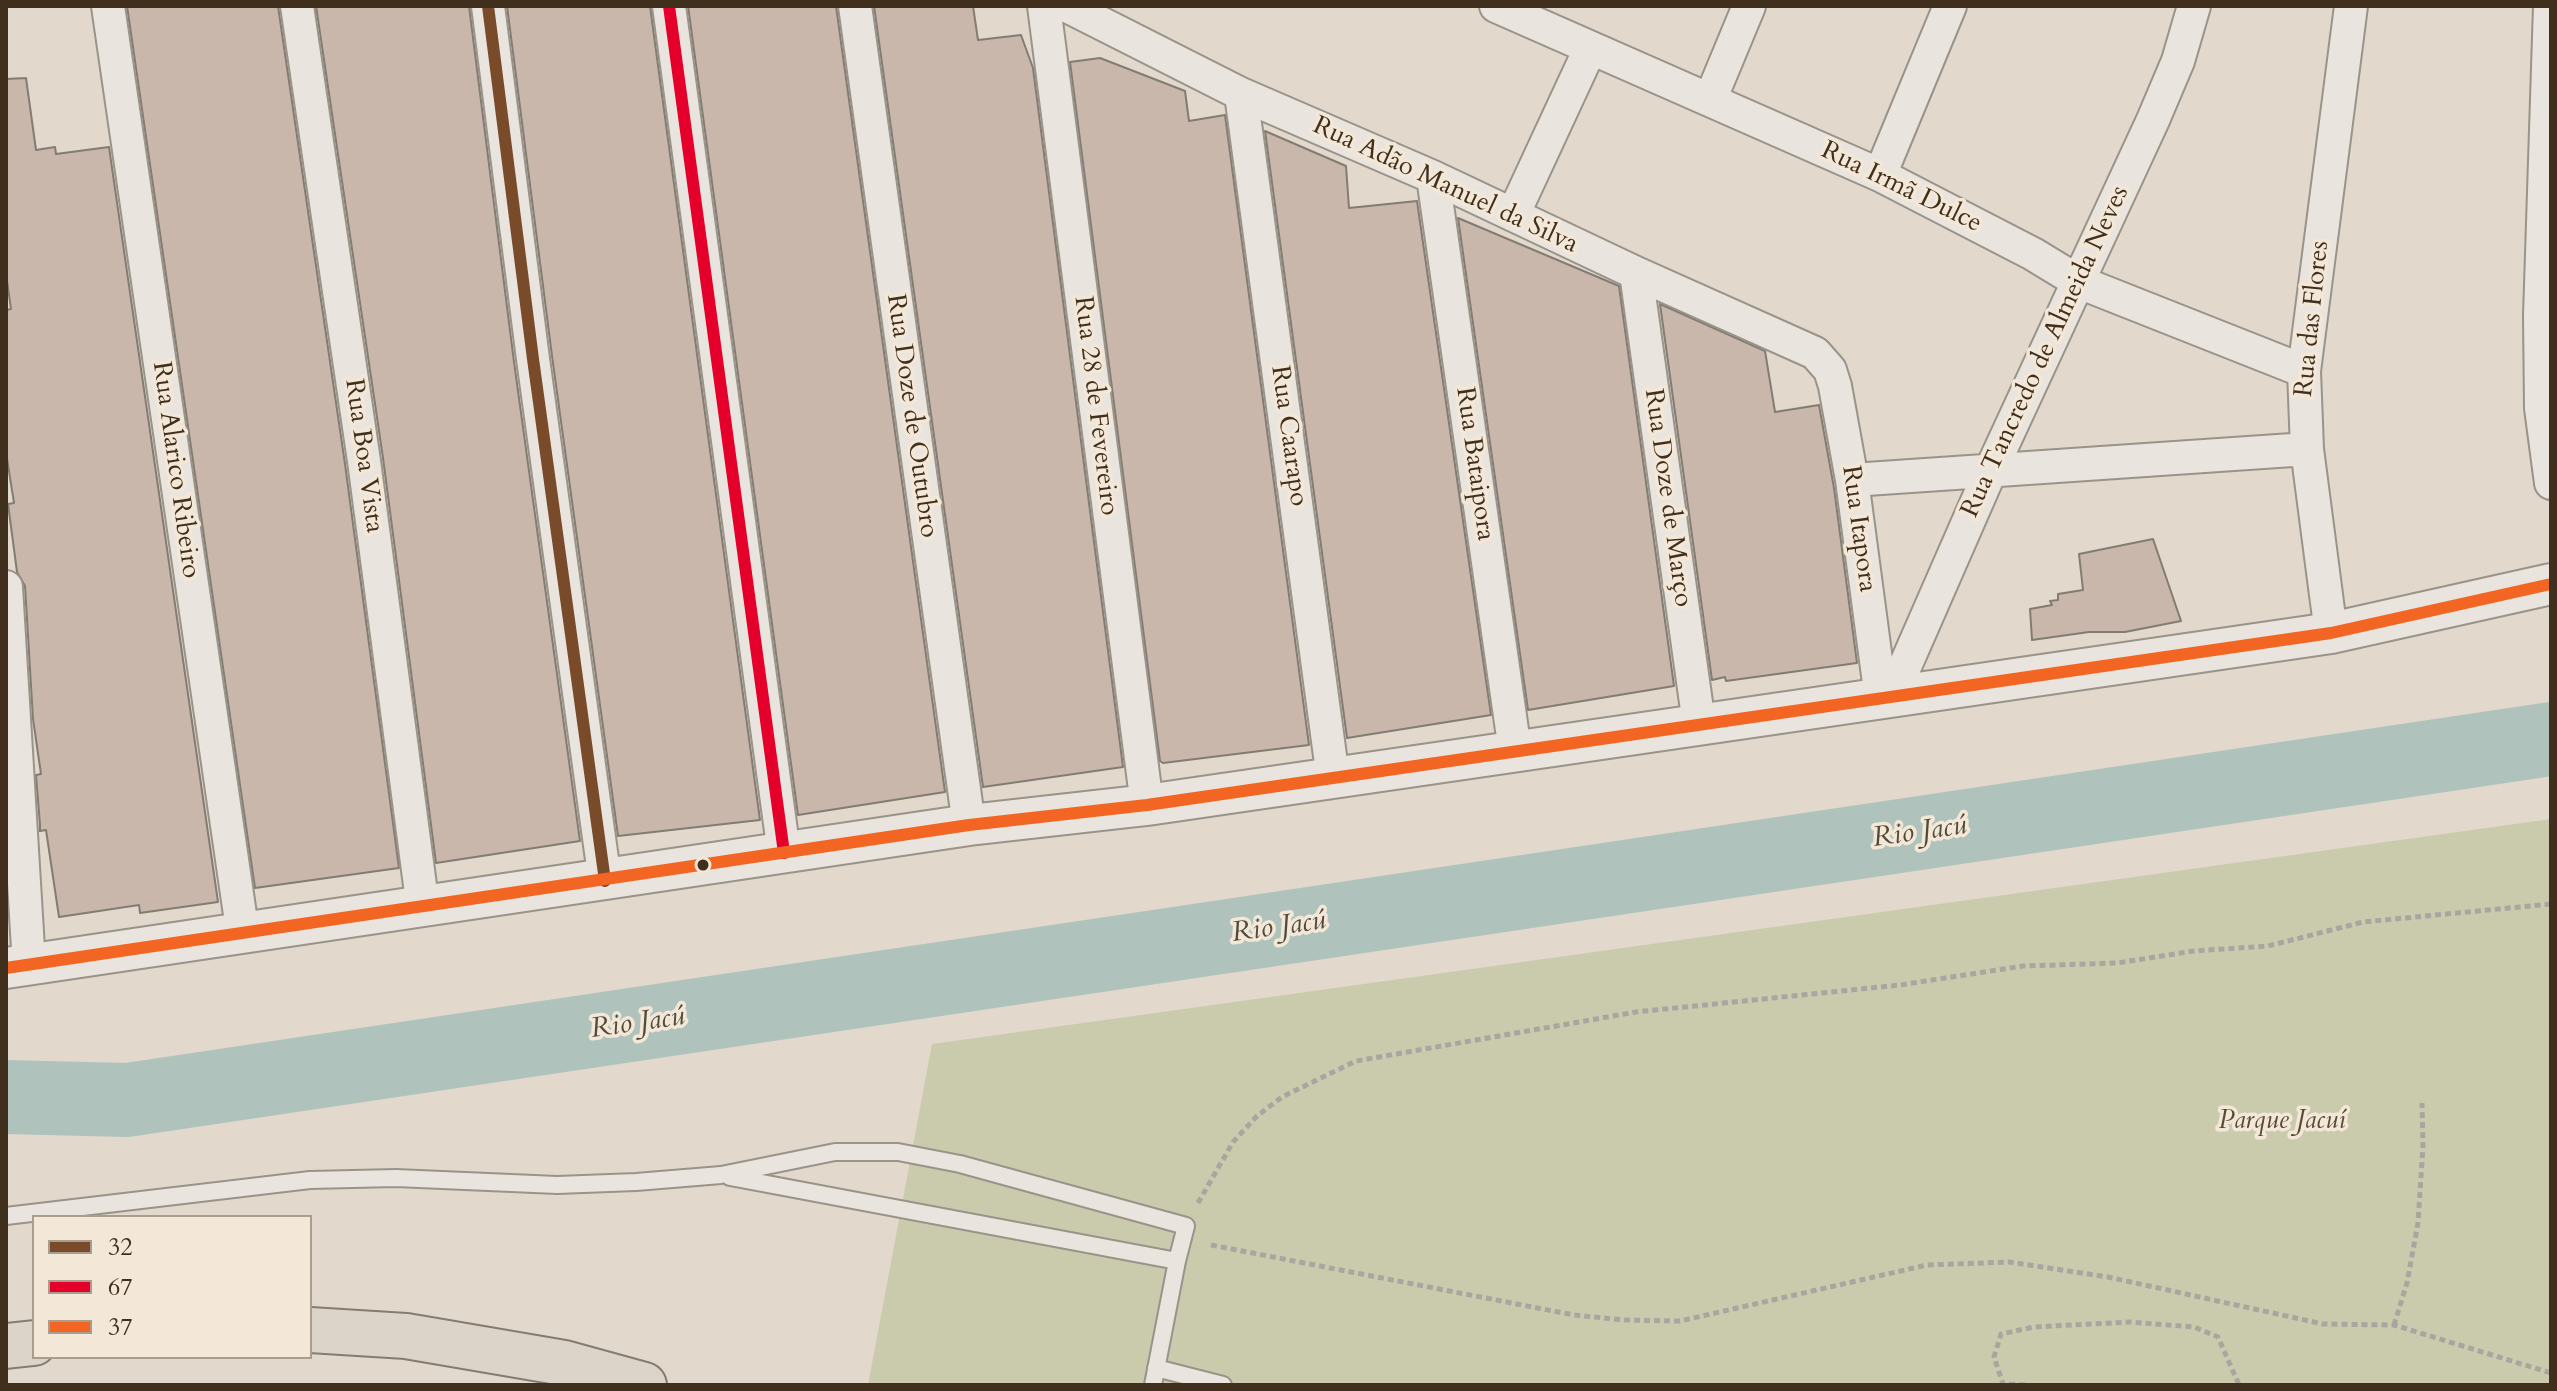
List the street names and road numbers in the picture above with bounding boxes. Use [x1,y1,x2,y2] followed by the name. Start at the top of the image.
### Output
[1308,111,1582,261] street label: Rua Adão Manuel da Silva
[1816,136,1986,240] street label: Rua Irmã Dulce
[1955,181,2137,523] street label: Rua Tancredo de Almeida Neves
[2289,239,2337,399] street label: Rua das Flores
[878,292,944,540] street label: Rua Doze de Outubro
[1066,295,1124,517] street label: Rua 28 de Fevereiro
[144,360,206,580] street label: Rua Alarico Ribeiro
[1263,364,1313,508] street label: Rua Caarapo
[337,377,389,535] street label: Rua Boa Vista
[1448,385,1500,543] street label: Rua Bataipora
[1636,387,1698,609] street label: Rua Doze de Março
[1834,464,1882,594] street label: Rua Itapora

